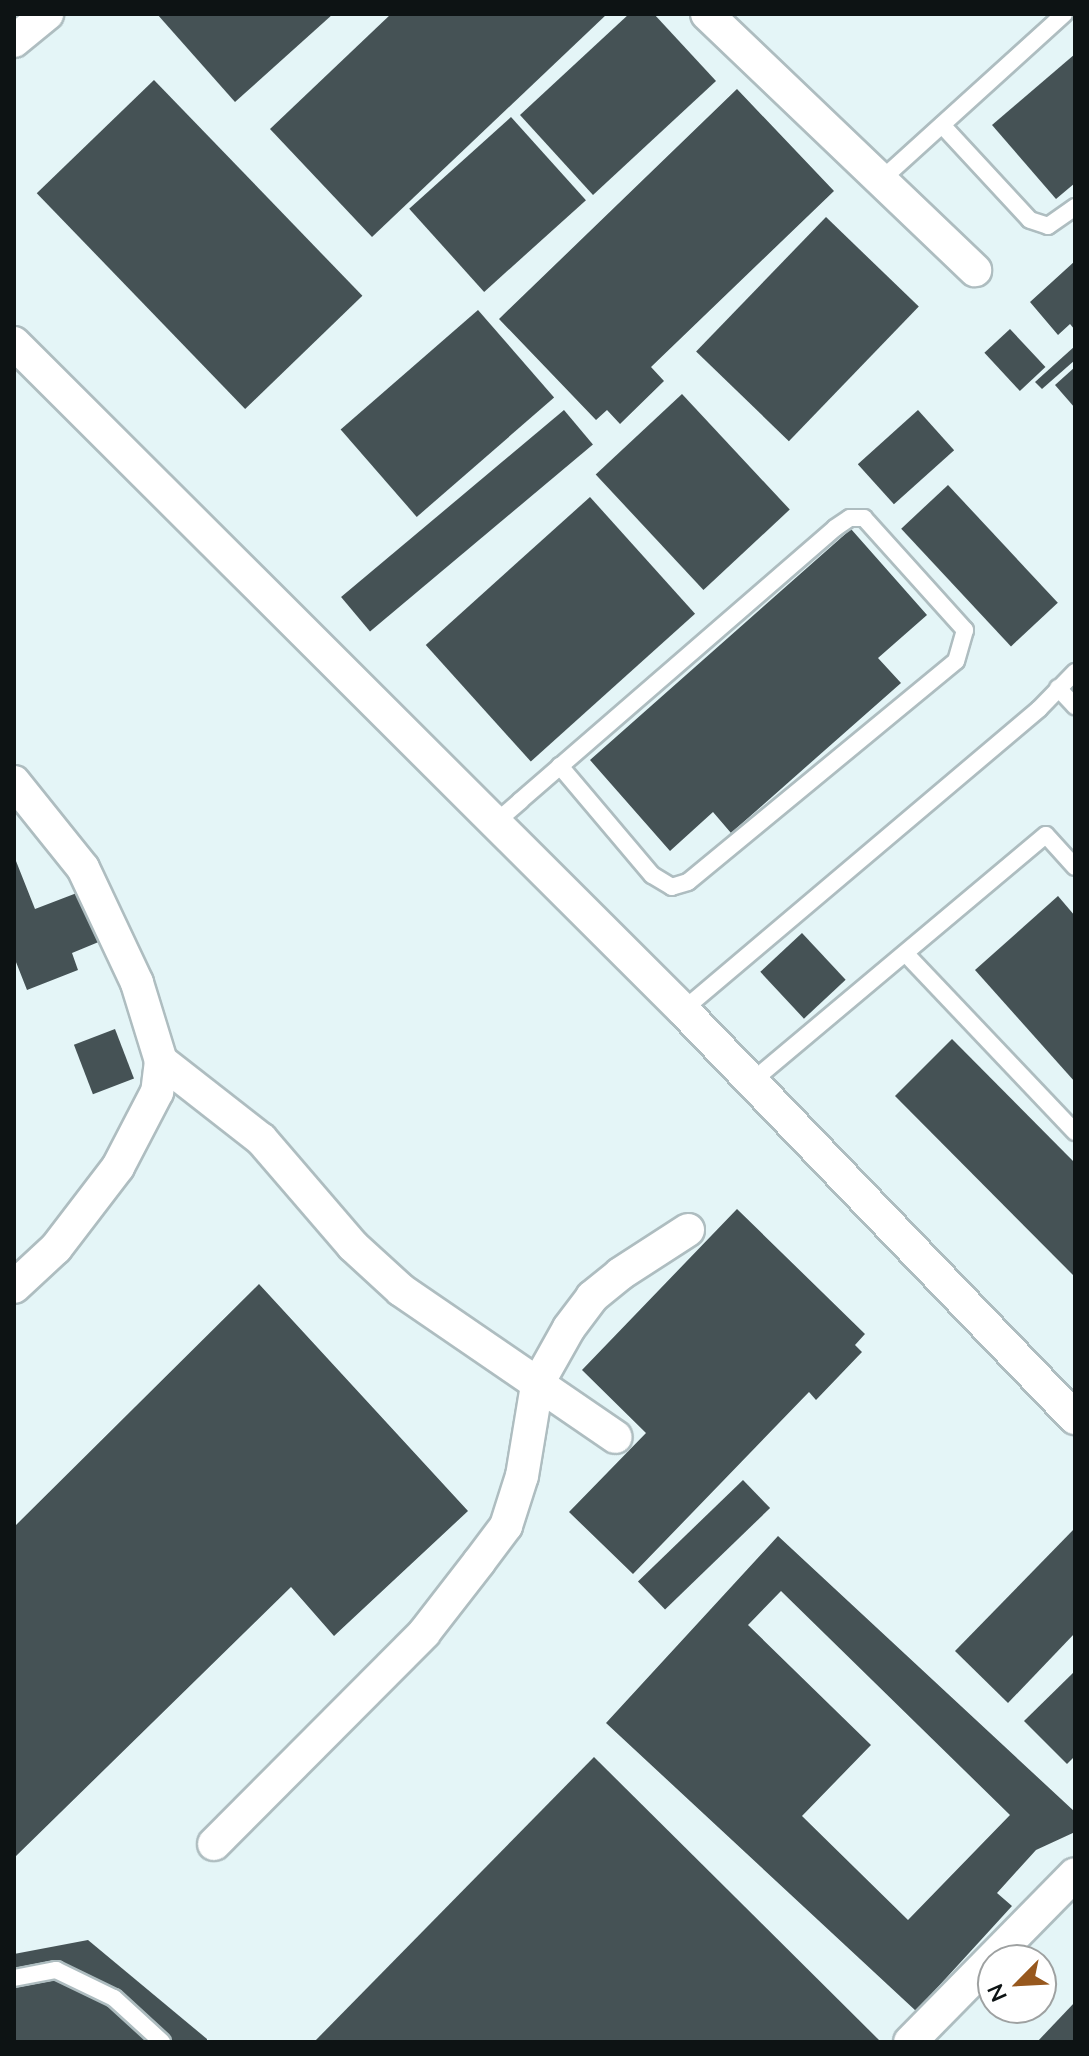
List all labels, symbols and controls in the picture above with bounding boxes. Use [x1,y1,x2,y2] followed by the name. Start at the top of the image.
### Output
[977,1944,1057,2024] north arrow
[981,1980,1013,2006] text: N

